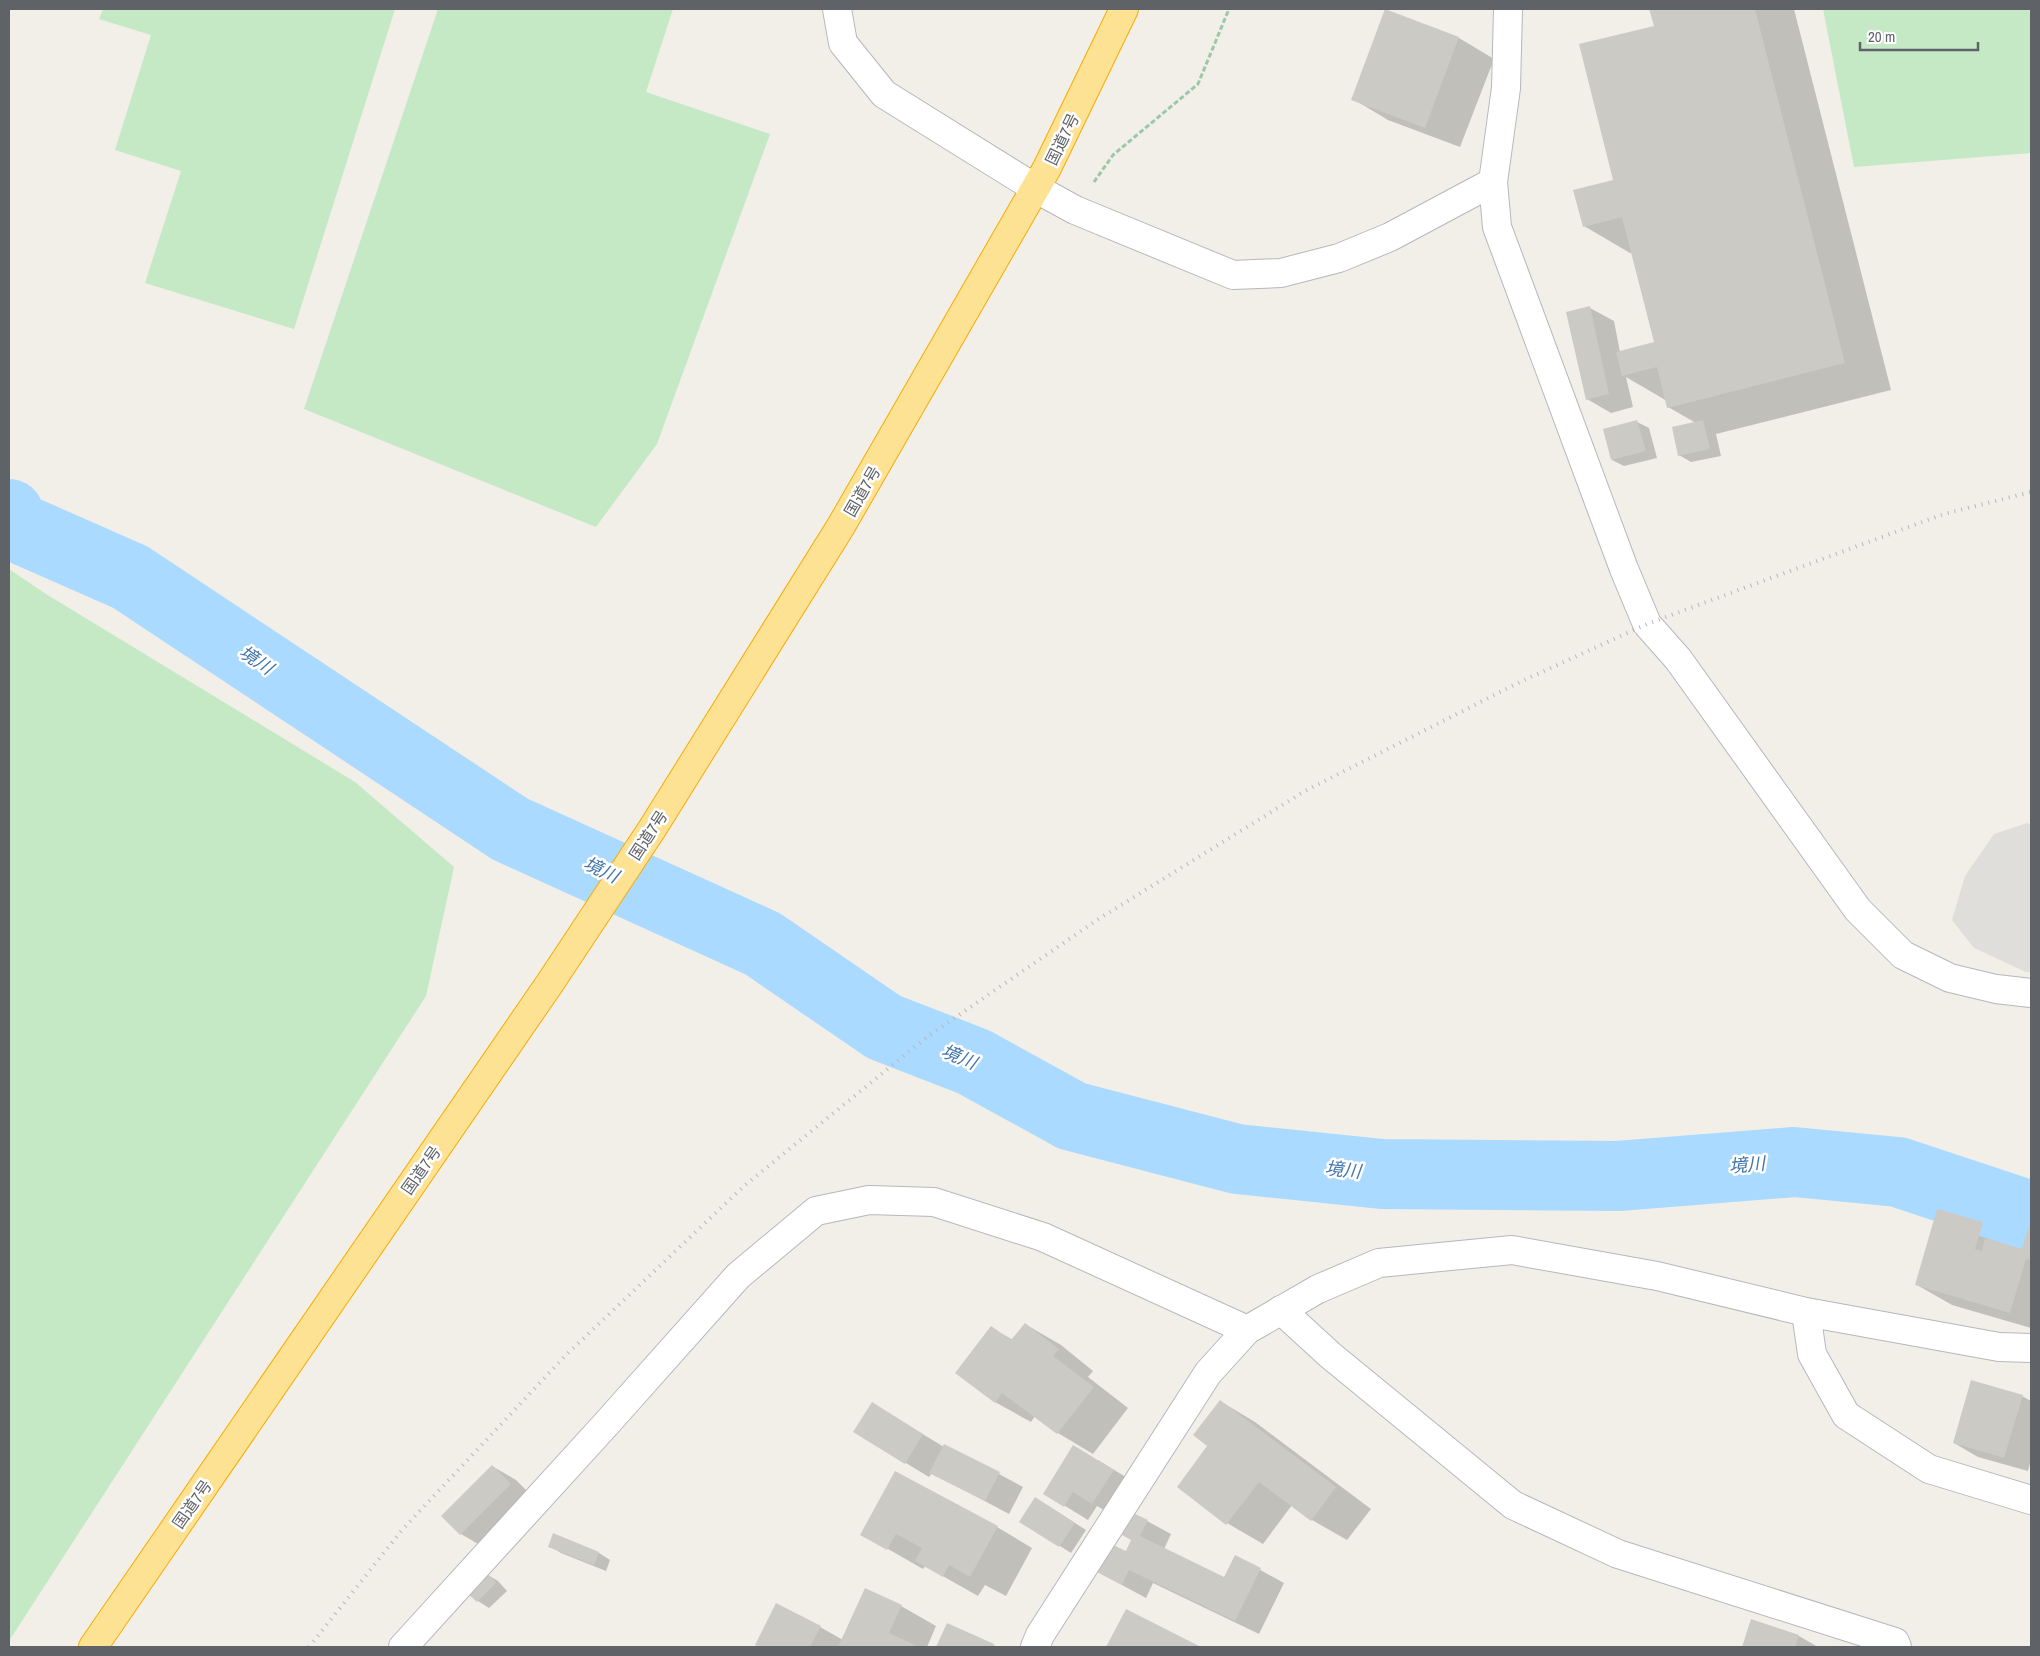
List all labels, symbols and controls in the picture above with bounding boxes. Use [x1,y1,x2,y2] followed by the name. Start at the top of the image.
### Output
[1860,20,1978,52] scale bar
[1868,26,1895,47] text: 20 m
[1040,109,1084,169] street label: 国道7号
[839,462,885,520] street label: 国道7号
[234,639,280,681] water label: 境川
[624,806,672,864] street label: 国道7号
[580,851,625,889] water label: 境川
[938,1038,982,1076] water label: 境川
[396,1141,446,1199] street label: 国道7号
[1728,1150,1768,1179] water label: 境川
[1324,1155,1364,1184] water label: 境川
[167,1475,217,1533] street label: 国道7号

